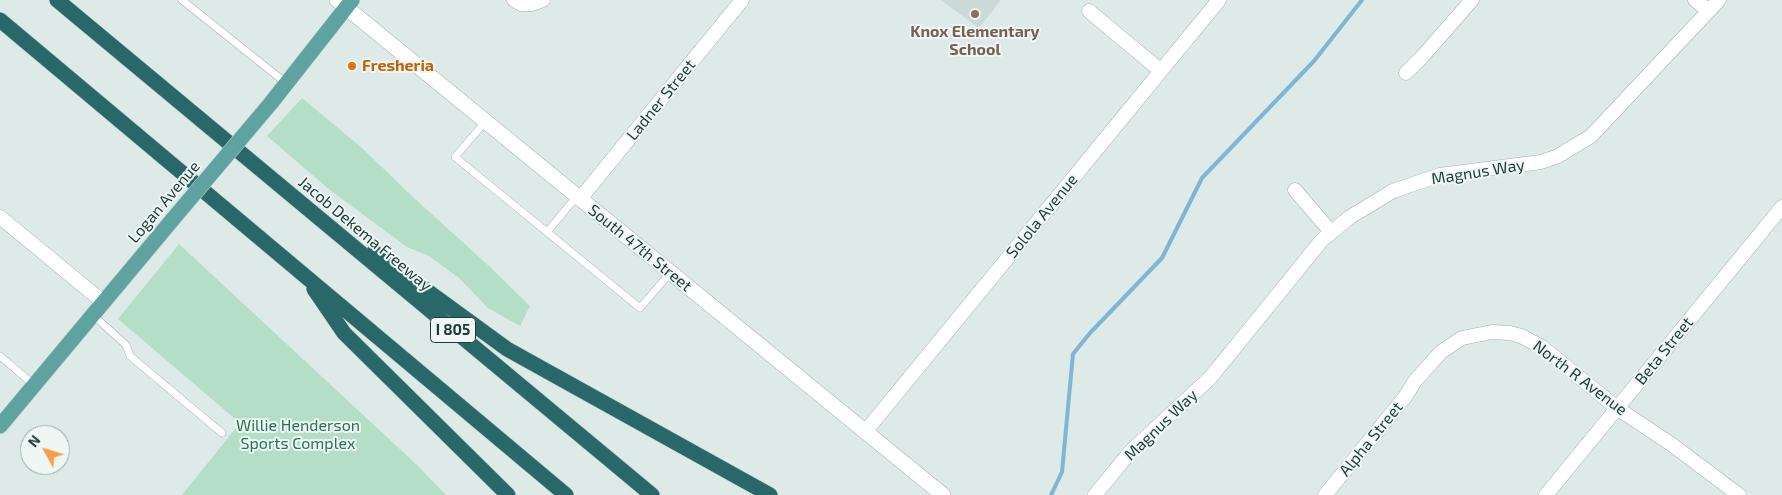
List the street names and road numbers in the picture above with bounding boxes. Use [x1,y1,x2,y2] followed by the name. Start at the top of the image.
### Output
[623,56,699,144] street label: Ladner Street
[1430,155,1526,189] street label: Magnus Way
[124,157,204,247] street label: Logan Avenue
[1002,170,1082,262] street label: Solola Avenue
[295,173,435,295] street label: Jacob Dekema Freeway
[584,200,696,296] street label: South 47th Street
[1631,313,1697,389] street label: Beta Street
[430,318,476,342] road number: I 805
[1529,336,1631,420] street label: North R Avenue
[1120,385,1202,465] street label: Magnus Way
[1335,398,1407,480] street label: Alpha Street

